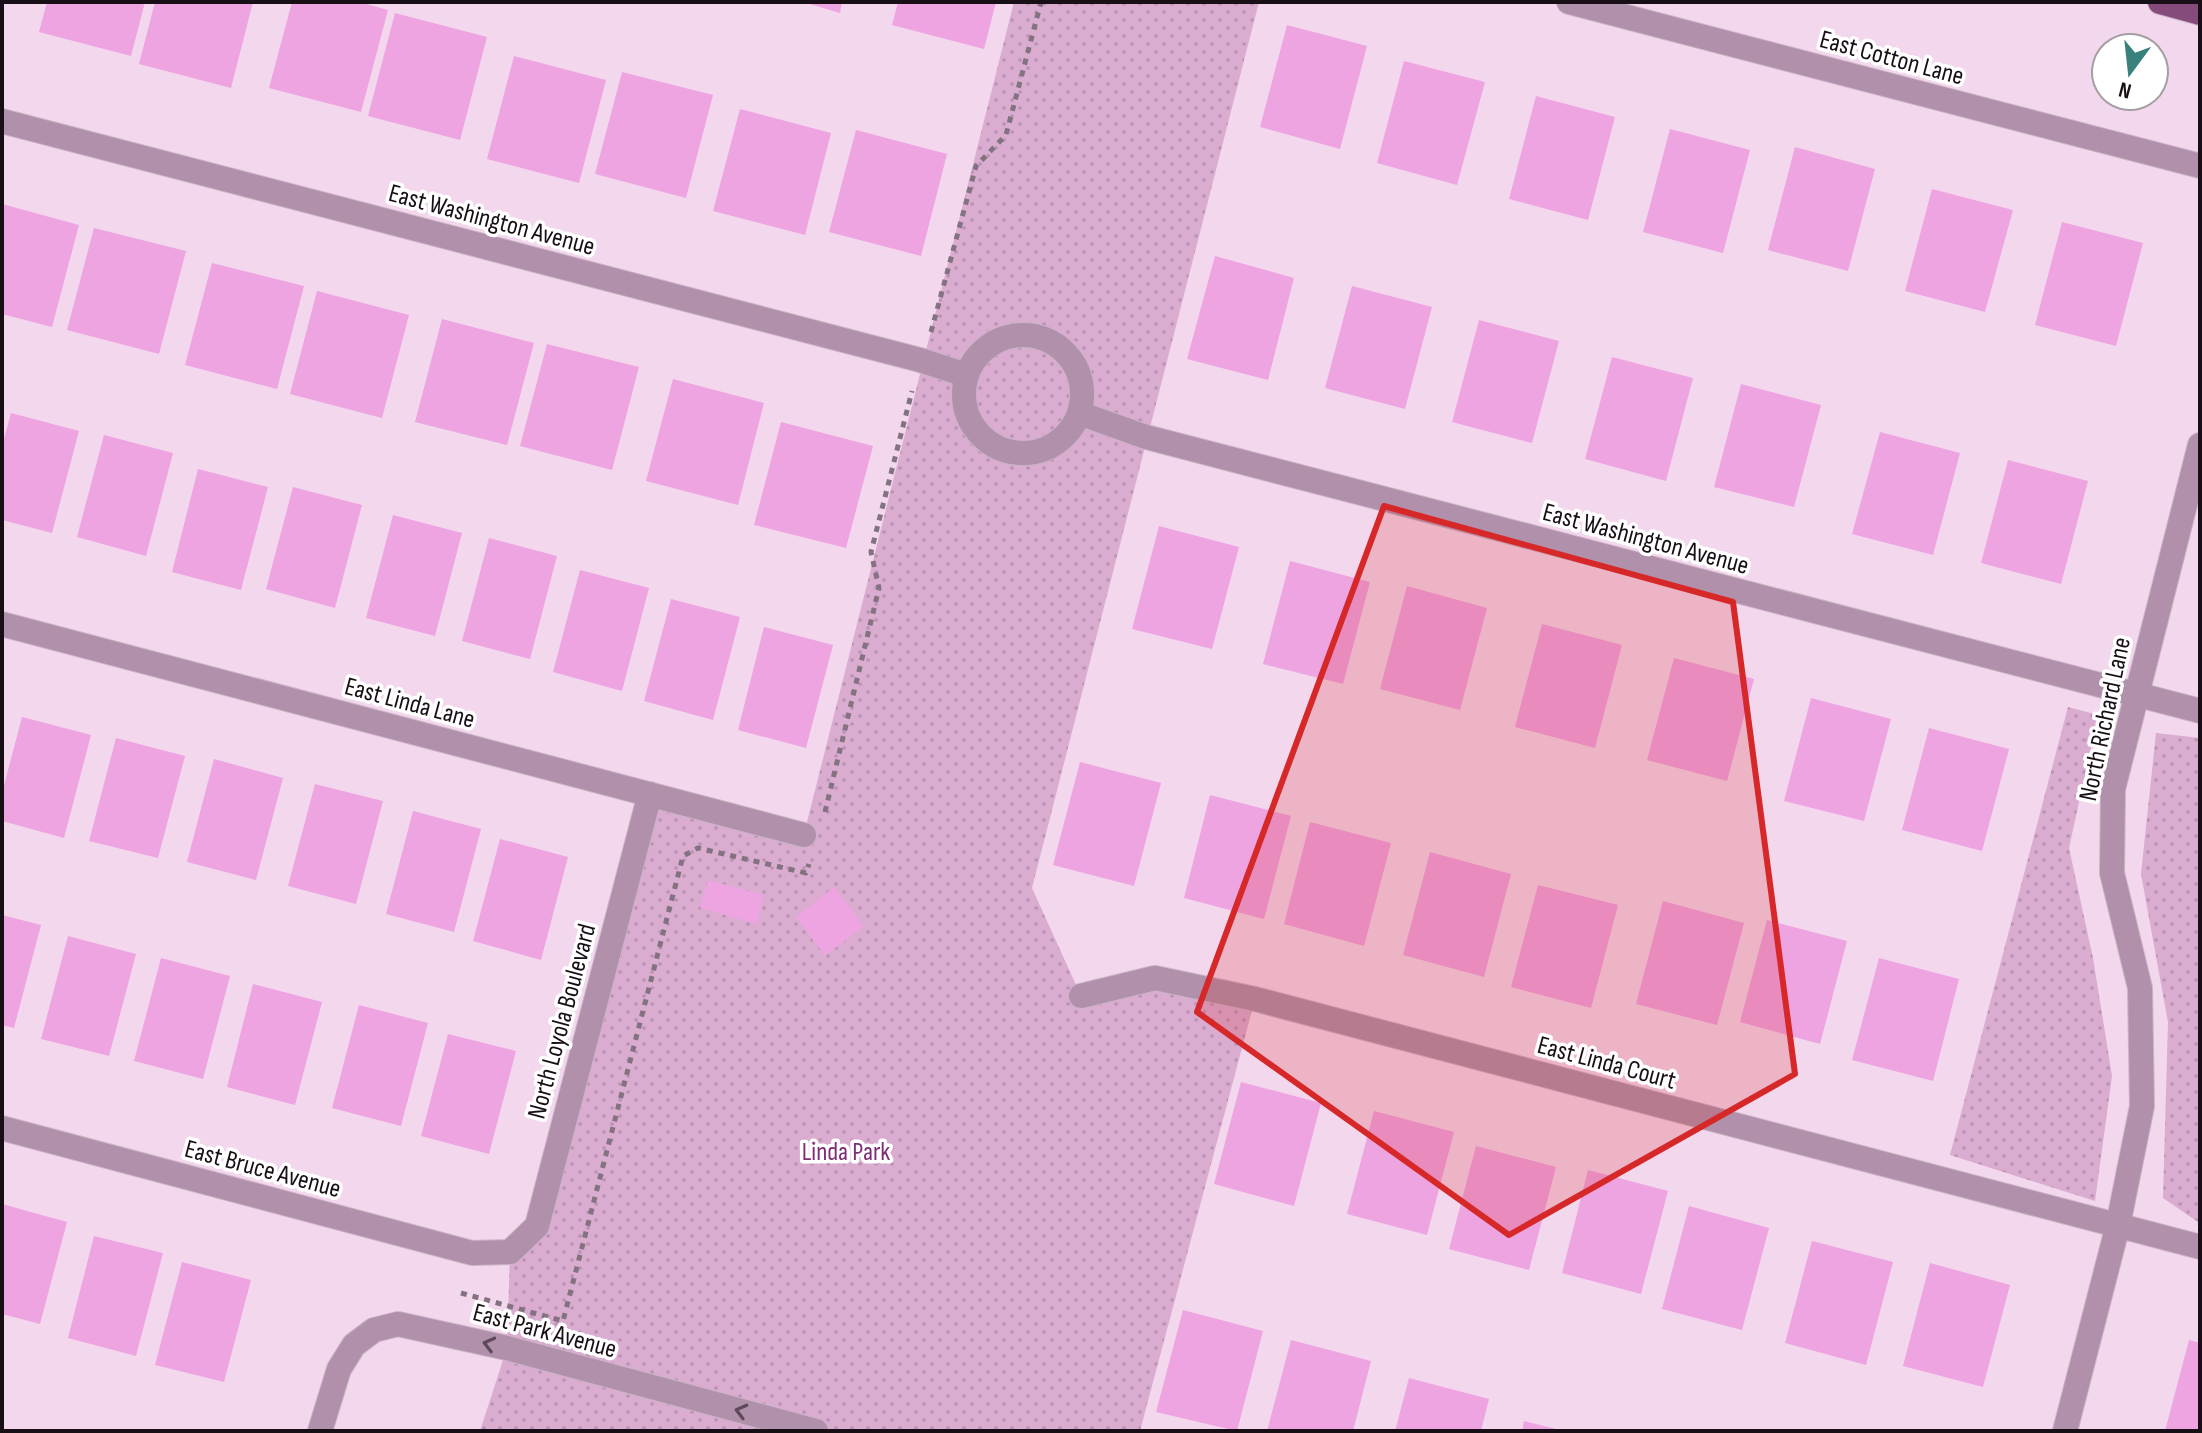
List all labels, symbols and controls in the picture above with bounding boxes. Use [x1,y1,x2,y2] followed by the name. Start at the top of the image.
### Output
[1816,24,1967,93] street label: East Cotton Lane
[2090,32,2170,112] north arrow
[2116,75,2134,104] text: N
[385,178,598,263] street label: East Washington Avenue
[1539,497,1752,582] street label: East Washington Avenue
[2073,635,2138,804] street label: North Richard Lane
[341,671,478,736] street label: East Linda Lane
[522,921,603,1122] street label: North Loyola Boulevard
[1534,1030,1679,1097] street label: East Linda Court
[181,1134,344,1205] street label: East Bruce Avenue
[802,1137,890,1168] park label: Linda Park
[469,1297,620,1366] street label: East Park Avenue
[483,1336,497,1353] one-way arrow
[734,1403,748,1420] one-way arrow

